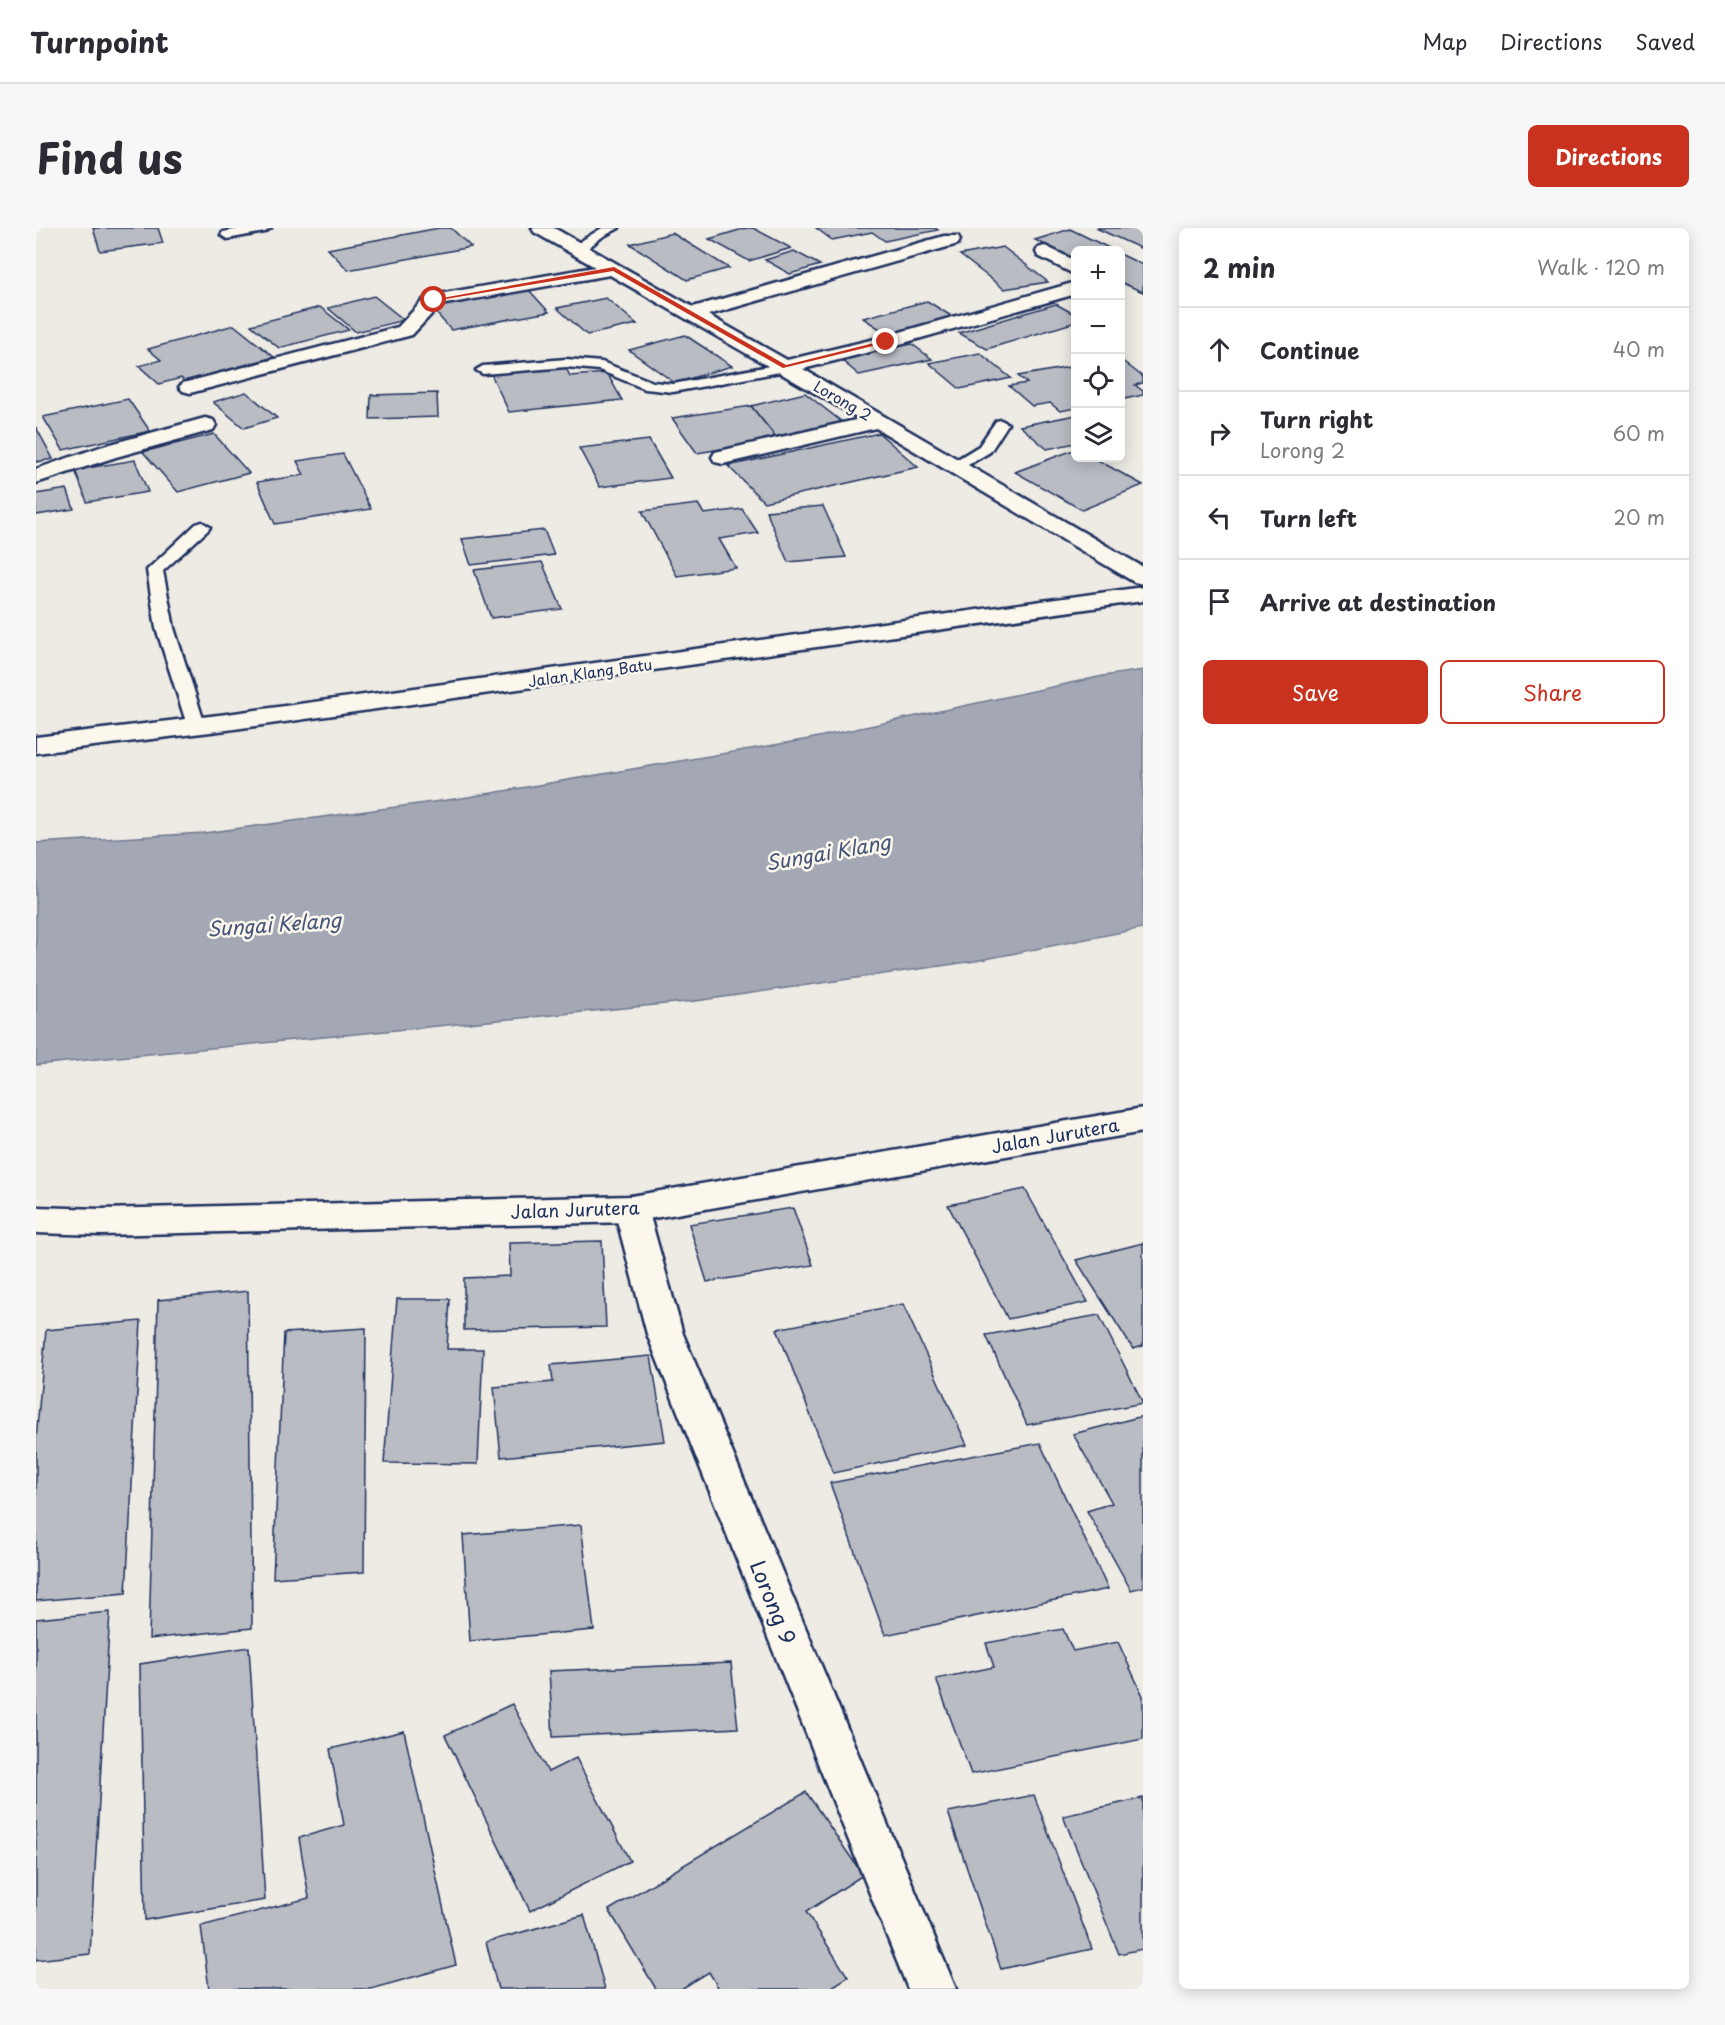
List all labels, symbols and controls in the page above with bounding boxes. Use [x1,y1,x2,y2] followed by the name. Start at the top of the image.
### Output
[30,20,169,63] text: Turnpoint
[1422,25,1467,57] text: Map
[1500,25,1602,57] text: Directions
[1635,25,1695,57] text: Saved
[36,125,183,188] text: Find us
[1528,125,1689,187] button: Directions
[1071,246,1125,462] map controls
[1071,246,1125,300] button: +
[1203,248,1276,287] text: 2 min
[1537,252,1665,282] text: Walk · 120 m
[420,286,446,312] route start
[1071,300,1125,354] button: −
[872,328,898,354] route end
[1203,333,1236,366] icon: ahead
[1260,333,1359,366] text: Continue
[1613,334,1665,364] text: 40 m
[1071,354,1125,408] button: locate
[810,374,876,426] street label: Lorong 2
[1260,402,1373,435] text: Turn right
[1071,408,1125,462] button: layers
[1203,417,1236,450] icon: right
[1613,418,1665,448] text: 60 m
[1260,435,1345,465] text: Lorong 2
[1203,501,1236,534] icon: left
[1260,501,1357,534] text: Turn left
[1613,502,1665,532] text: 20 m
[1203,585,1236,618] icon: arrive
[1260,585,1496,618] text: Arrive at destination
[526,652,654,692] street label: Jalan Klang Batu
[1203,660,1428,724] button: Save
[1440,660,1665,724] button: Share
[763,826,894,878] water label: Sungai Klang
[206,904,343,944] water label: Sungai Kelang
[989,1110,1121,1160] street label: Jalan Jurutera
[510,1193,640,1225] street label: Jalan Jurutera
[743,1555,805,1649] street label: Lorong 9

